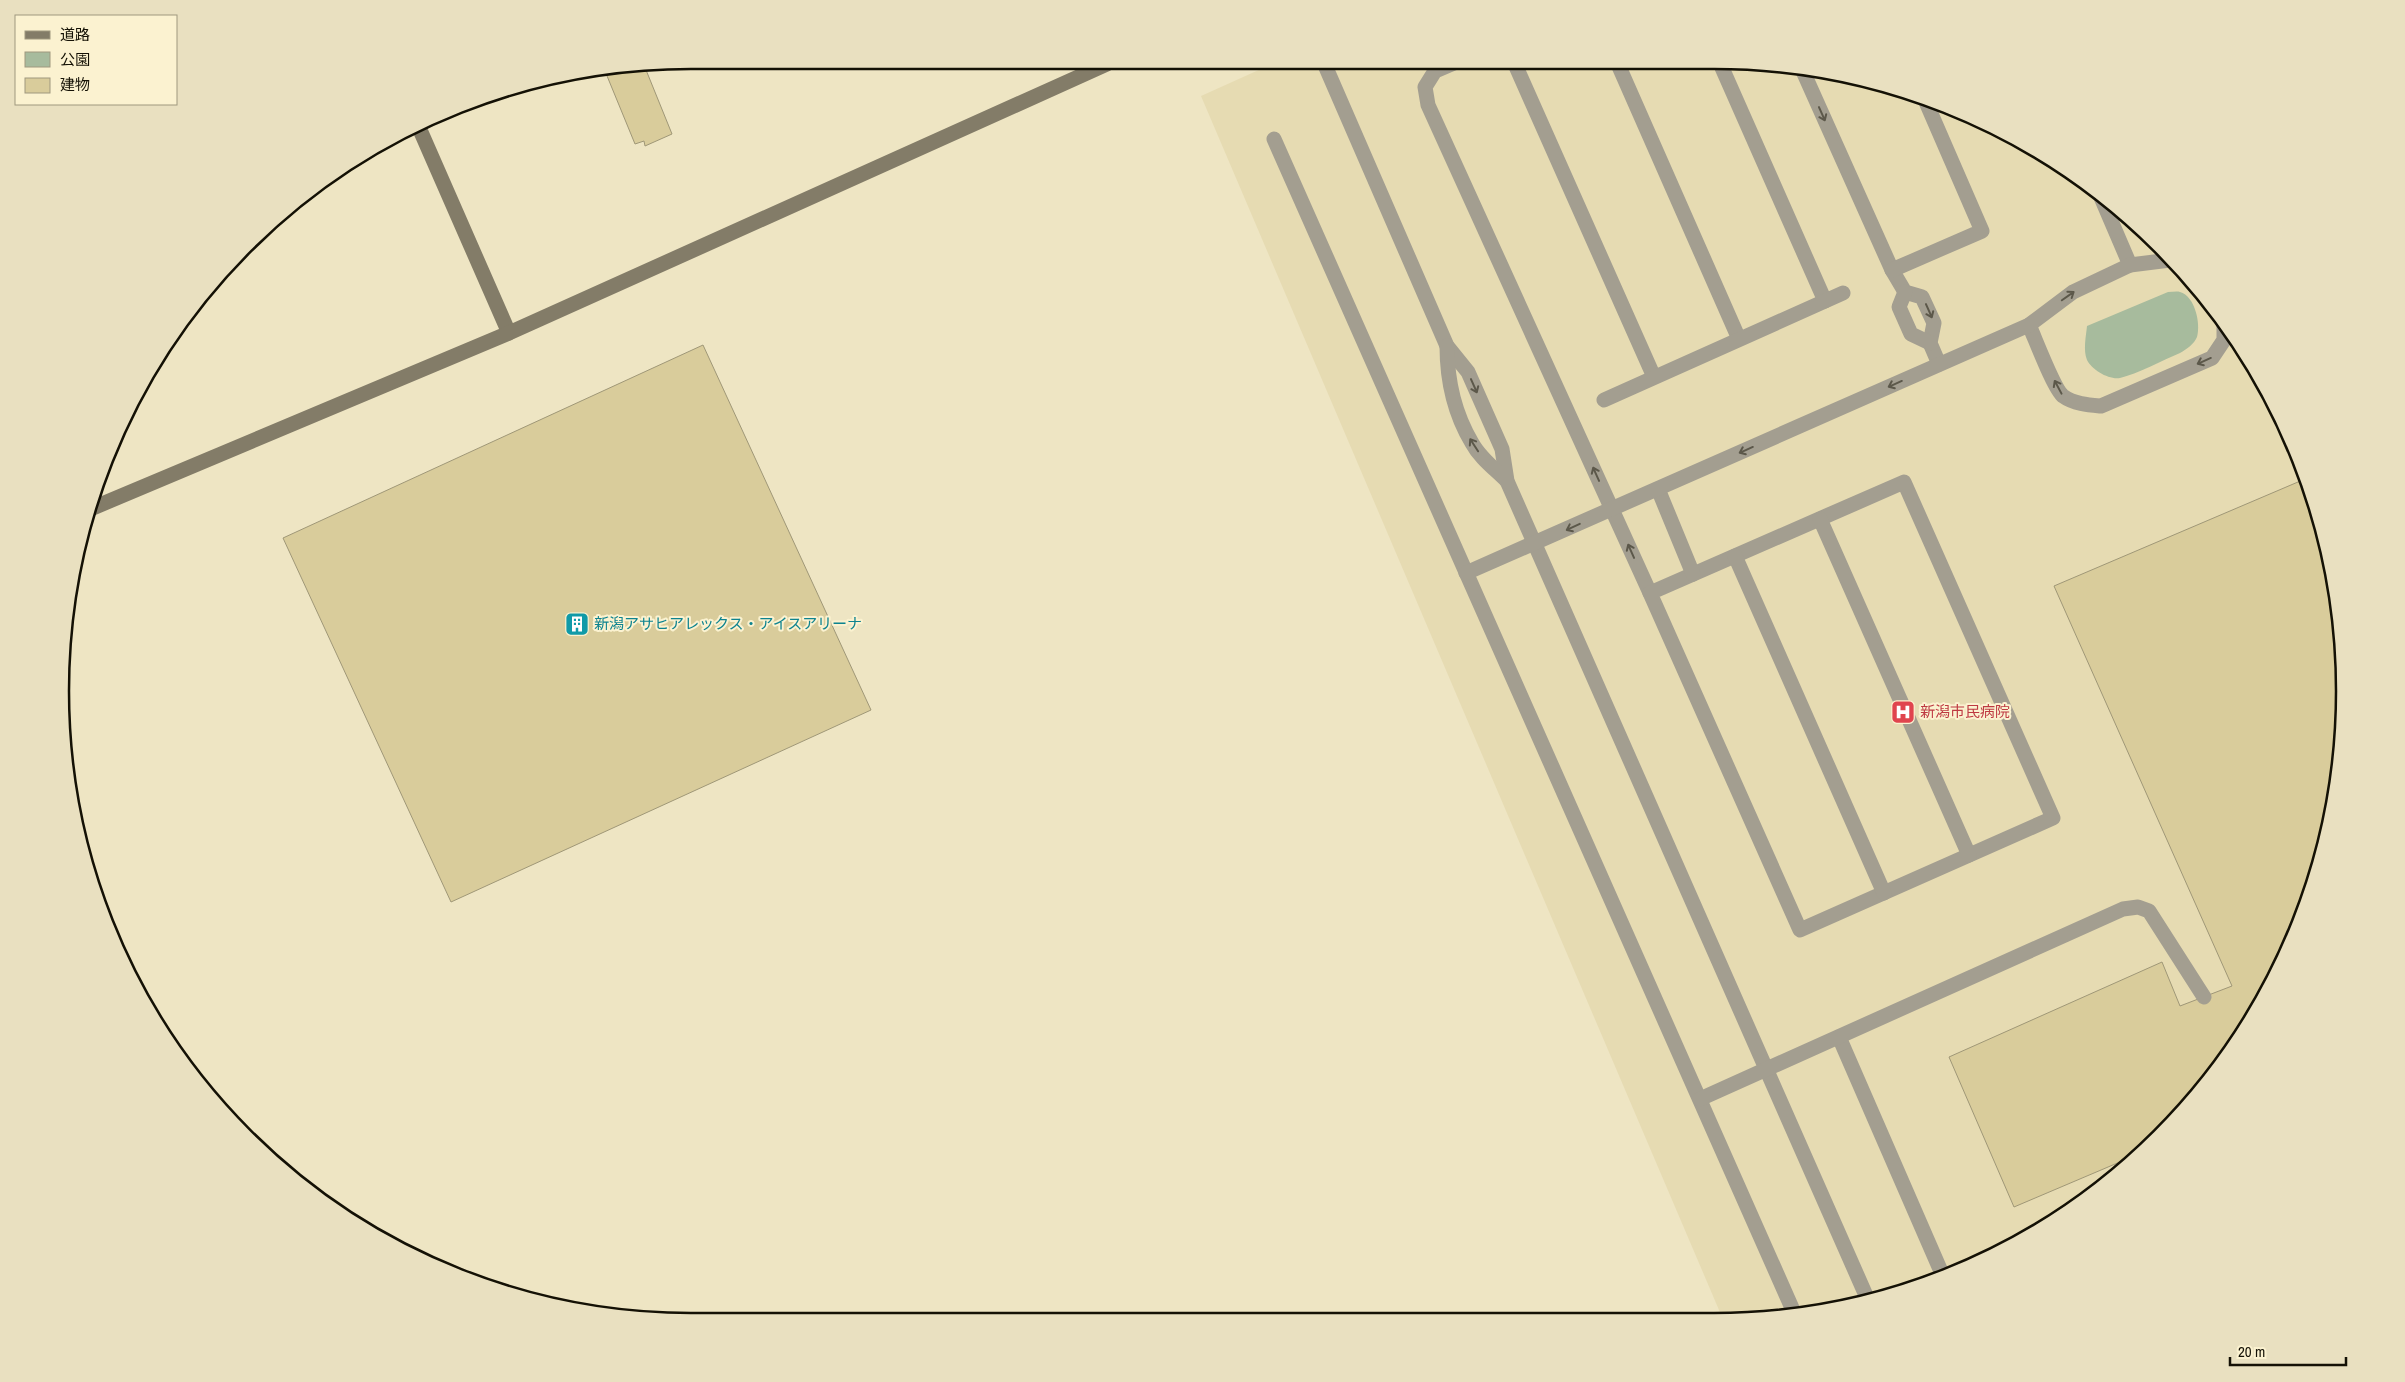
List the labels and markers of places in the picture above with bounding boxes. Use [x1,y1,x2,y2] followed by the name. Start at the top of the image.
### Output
[564,611,590,637] building icon: 新潟アサヒアレックス・アイスアリーナ
[594,613,862,634] place label: 新潟アサヒアレックス・アイスアリーナ
[1890,699,1916,725] hospital icon: 新潟市民病院
[1920,701,2010,722] place label: 新潟市民病院

